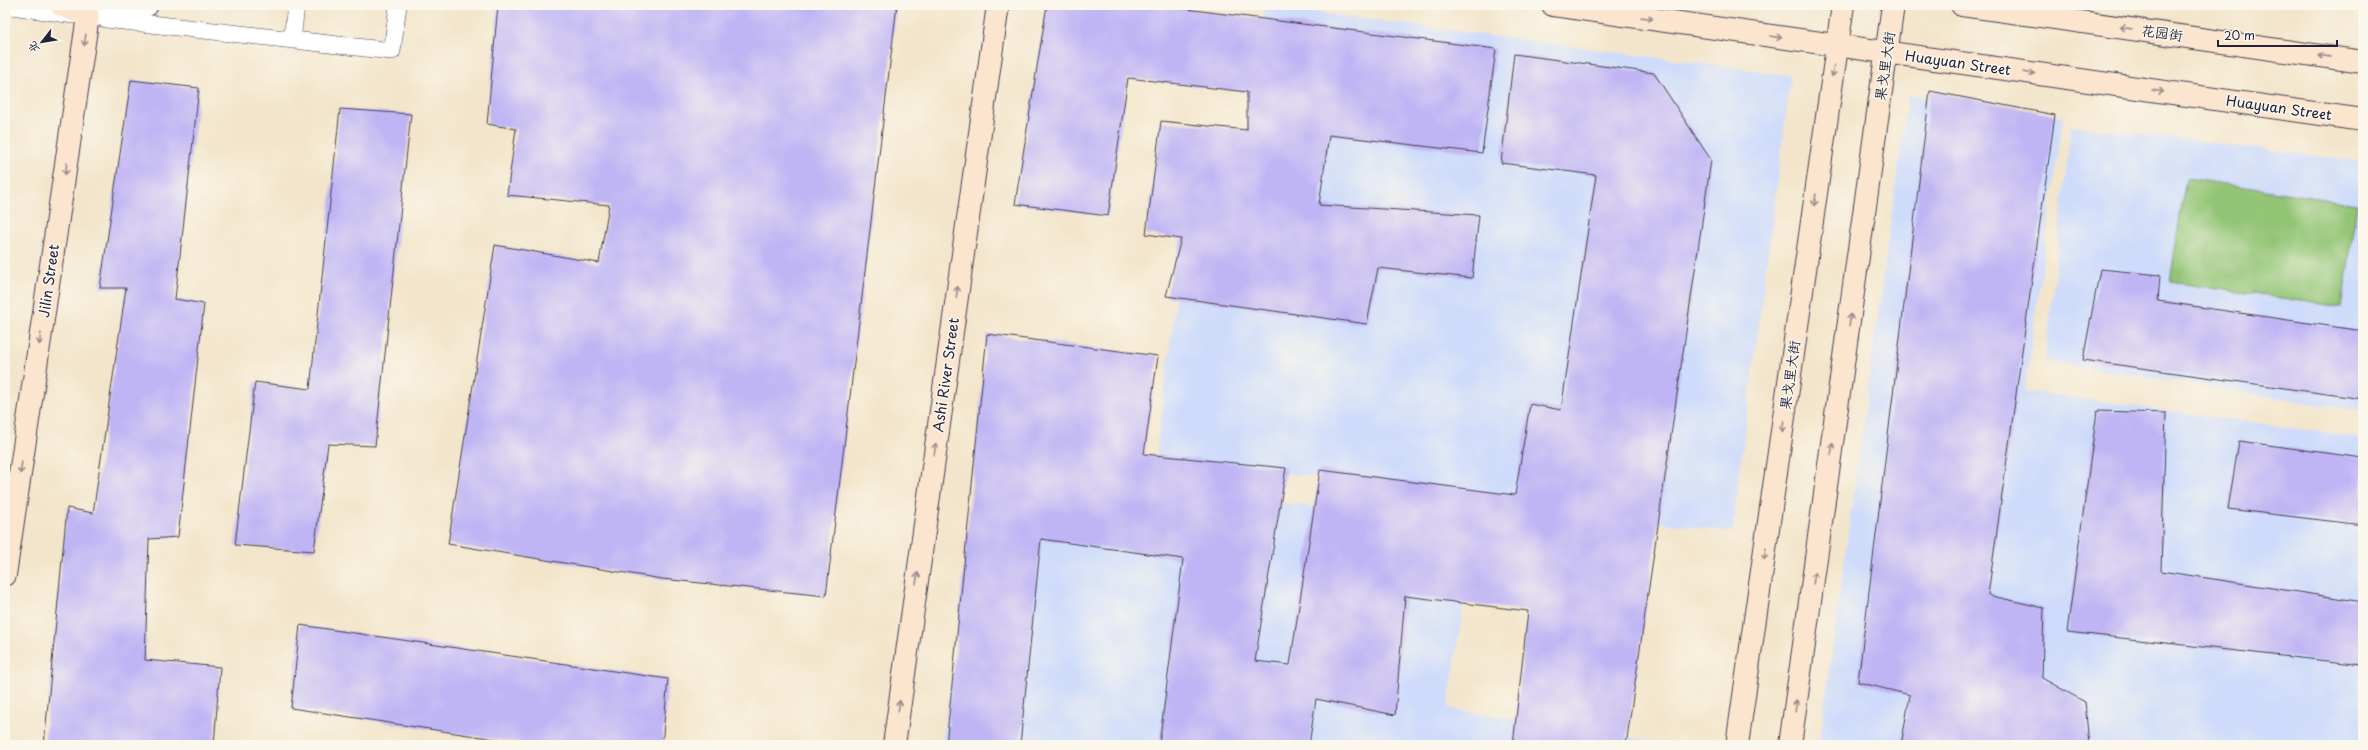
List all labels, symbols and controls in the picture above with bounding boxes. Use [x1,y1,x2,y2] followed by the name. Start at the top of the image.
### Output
[1640,14,1653,22] one-way arrow
[2140,19,2184,46] street label: 花园街
[22,22,62,62] north arrow
[2218,22,2337,48] scale bar
[2120,24,2133,32] one-way arrow
[2224,26,2255,44] text: 20 m
[1869,30,1900,102] street label: 果戈里大街
[1769,33,1782,41] one-way arrow
[81,34,88,47] one-way arrow
[23,38,43,57] text: 北
[1904,45,2013,80] street label: Huayuan Street
[2318,52,2331,60] one-way arrow
[1829,64,1837,77] one-way arrow
[2022,69,2035,77] one-way arrow
[2151,87,2164,95] one-way arrow
[2225,90,2334,125] street label: Huayuan Street
[62,162,70,175] one-way arrow
[1811,193,1819,206] one-way arrow
[33,243,64,319] street label: Jilin Street
[953,286,961,299] one-way arrow
[1846,314,1854,327] one-way arrow
[927,316,964,433] street label: Ashi River Street
[36,332,44,345] one-way arrow
[1774,339,1805,411] street label: 果戈里大街
[1779,419,1787,432] one-way arrow
[931,443,939,456] one-way arrow
[1828,443,1836,456] one-way arrow
[17,461,25,474] one-way arrow
[1761,548,1769,561] one-way arrow
[913,572,921,585] one-way arrow
[1810,572,1818,585] one-way arrow
[895,700,903,713] one-way arrow
[1792,700,1799,713] one-way arrow

